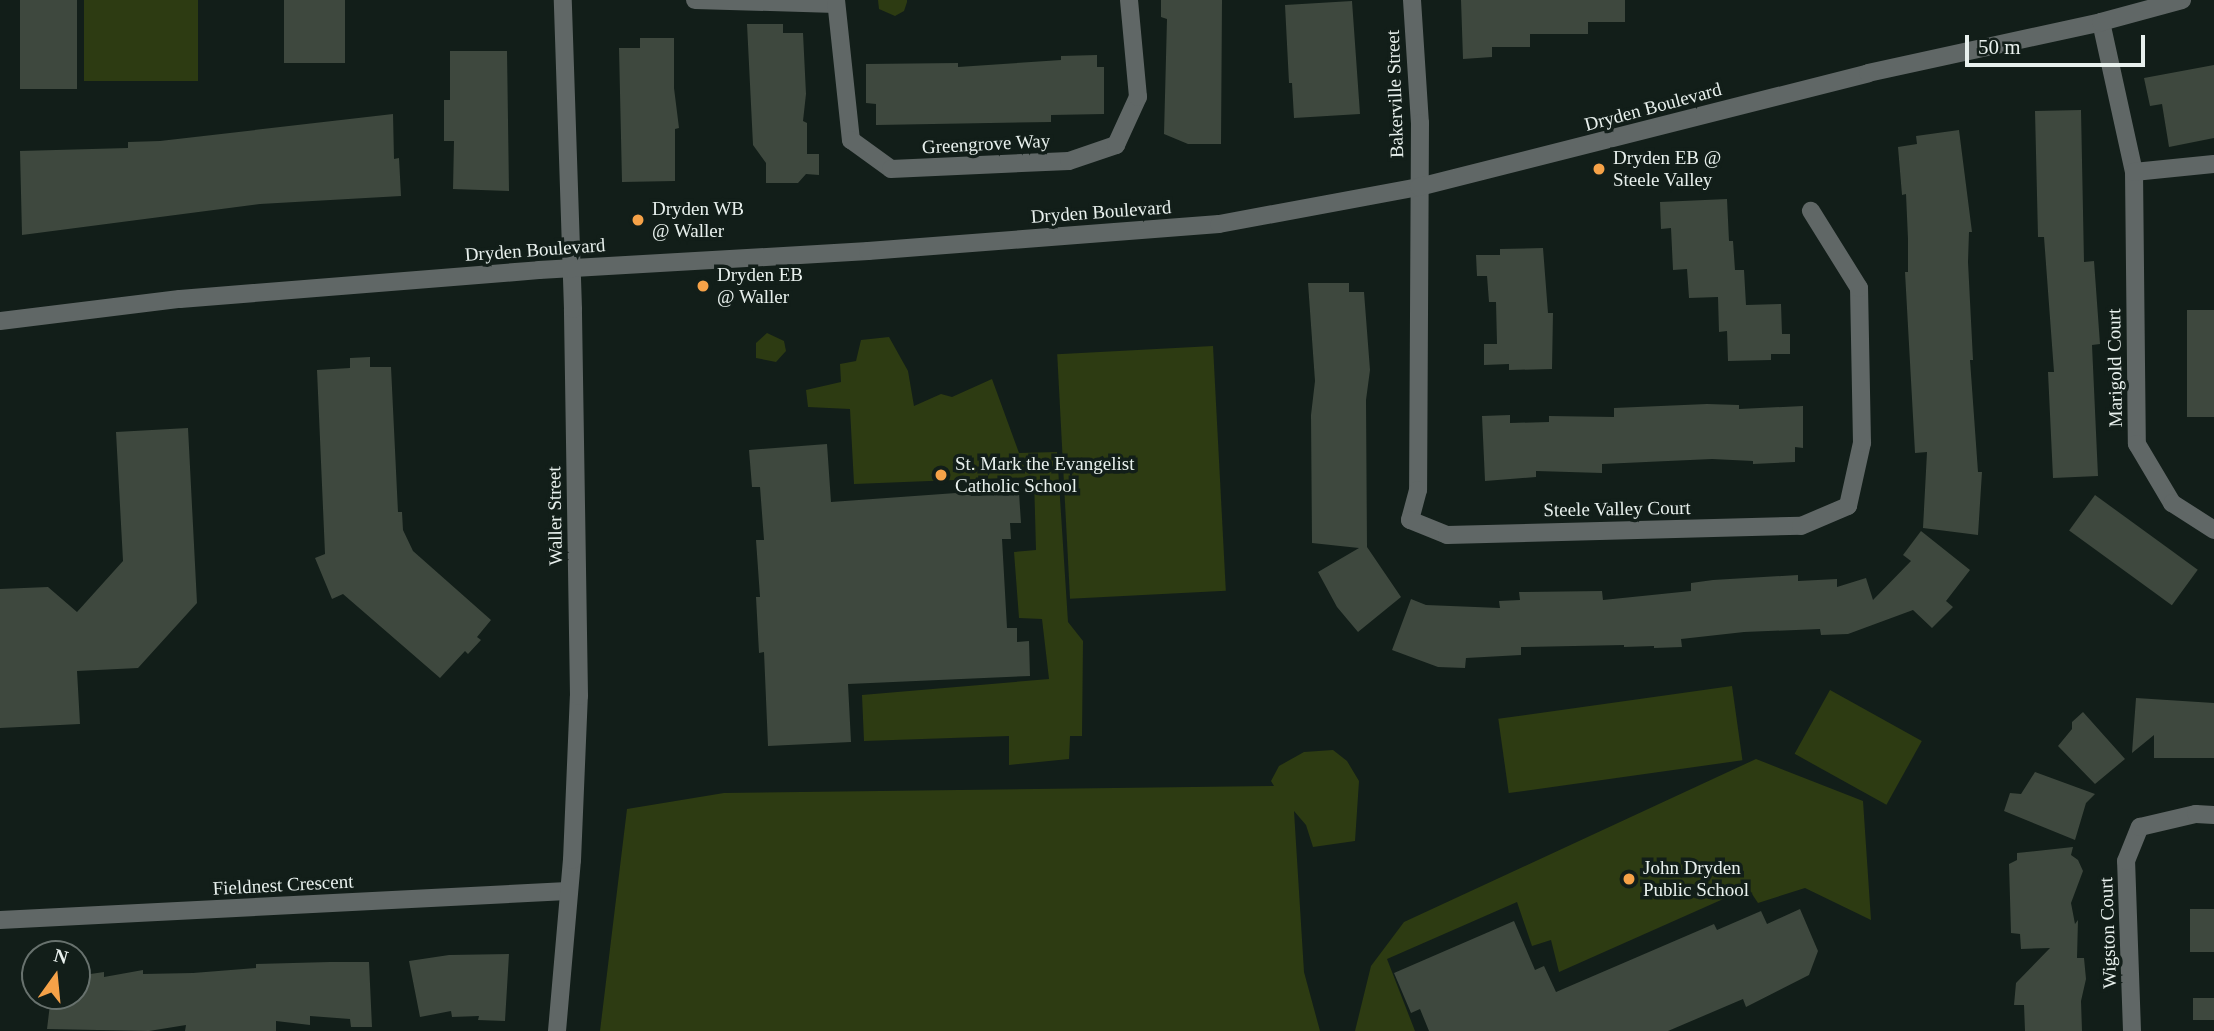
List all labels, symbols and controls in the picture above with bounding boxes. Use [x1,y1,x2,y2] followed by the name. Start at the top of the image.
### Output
[1969,21,2149,65] scale bar
[1381,30,1409,158] street label: Bakerville Street
[1978,35,2021,59] text: 50 m
[1582,78,1724,136] street label: Dryden Boulevard
[921,129,1051,159] street label: Greengrove Way
[1613,147,1721,191] place label: Dryden EB @ Steele Valley
[1591,161,1607,177] marker: Dryden EB @ Steele Valley
[1030,196,1172,228] street label: Dryden Boulevard
[652,198,744,242] place label: Dryden WB @ Waller
[630,212,646,228] marker: Dryden WB @ Waller
[464,234,606,266] street label: Dryden Boulevard
[717,264,803,308] place label: Dryden EB @ Waller
[695,278,711,294] marker: Dryden EB @ Waller
[2103,308,2127,428] street label: Marigold Court
[955,453,1134,497] place label: St. Mark the Evangelist Catholic School
[543,466,567,566] street label: Waller Street
[933,467,949,483] marker: St. Mark the Evangelist Catholic School
[1543,496,1691,522] street label: Steele Valley Court
[1643,857,1749,901] place label: John Dryden Public School
[212,870,354,900] street label: Fieldnest Crescent
[1621,871,1637,887] marker: John Dryden Public School
[2095,877,2121,989] street label: Wigston Court
[21,940,91,1010] north arrow
[52,944,70,968] text: N

